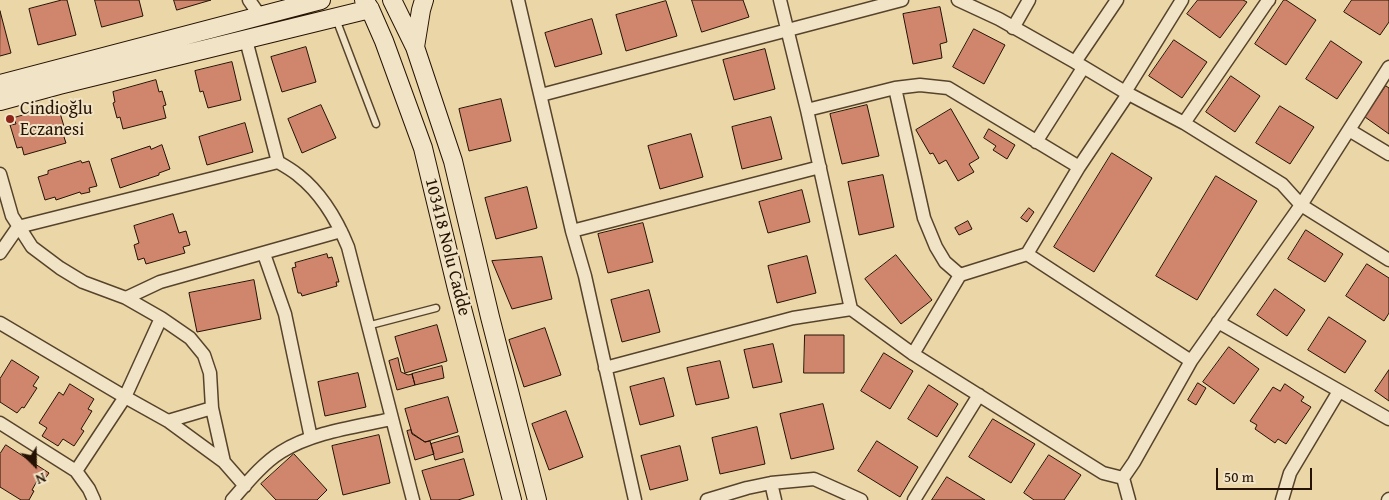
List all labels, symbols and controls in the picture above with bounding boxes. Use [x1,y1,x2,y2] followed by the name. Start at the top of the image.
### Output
[20,98,93,140] place label: Cindioğlu Eczanesi
[4,113,16,125] marker: Cindioğlu Eczanesi
[419,176,475,318] street label: 103418 Nolu Cadde
[10,440,60,490] north arrow
[1219,458,1315,490] scale bar
[1224,466,1254,487] text: 50 m
[33,468,49,490] text: N

